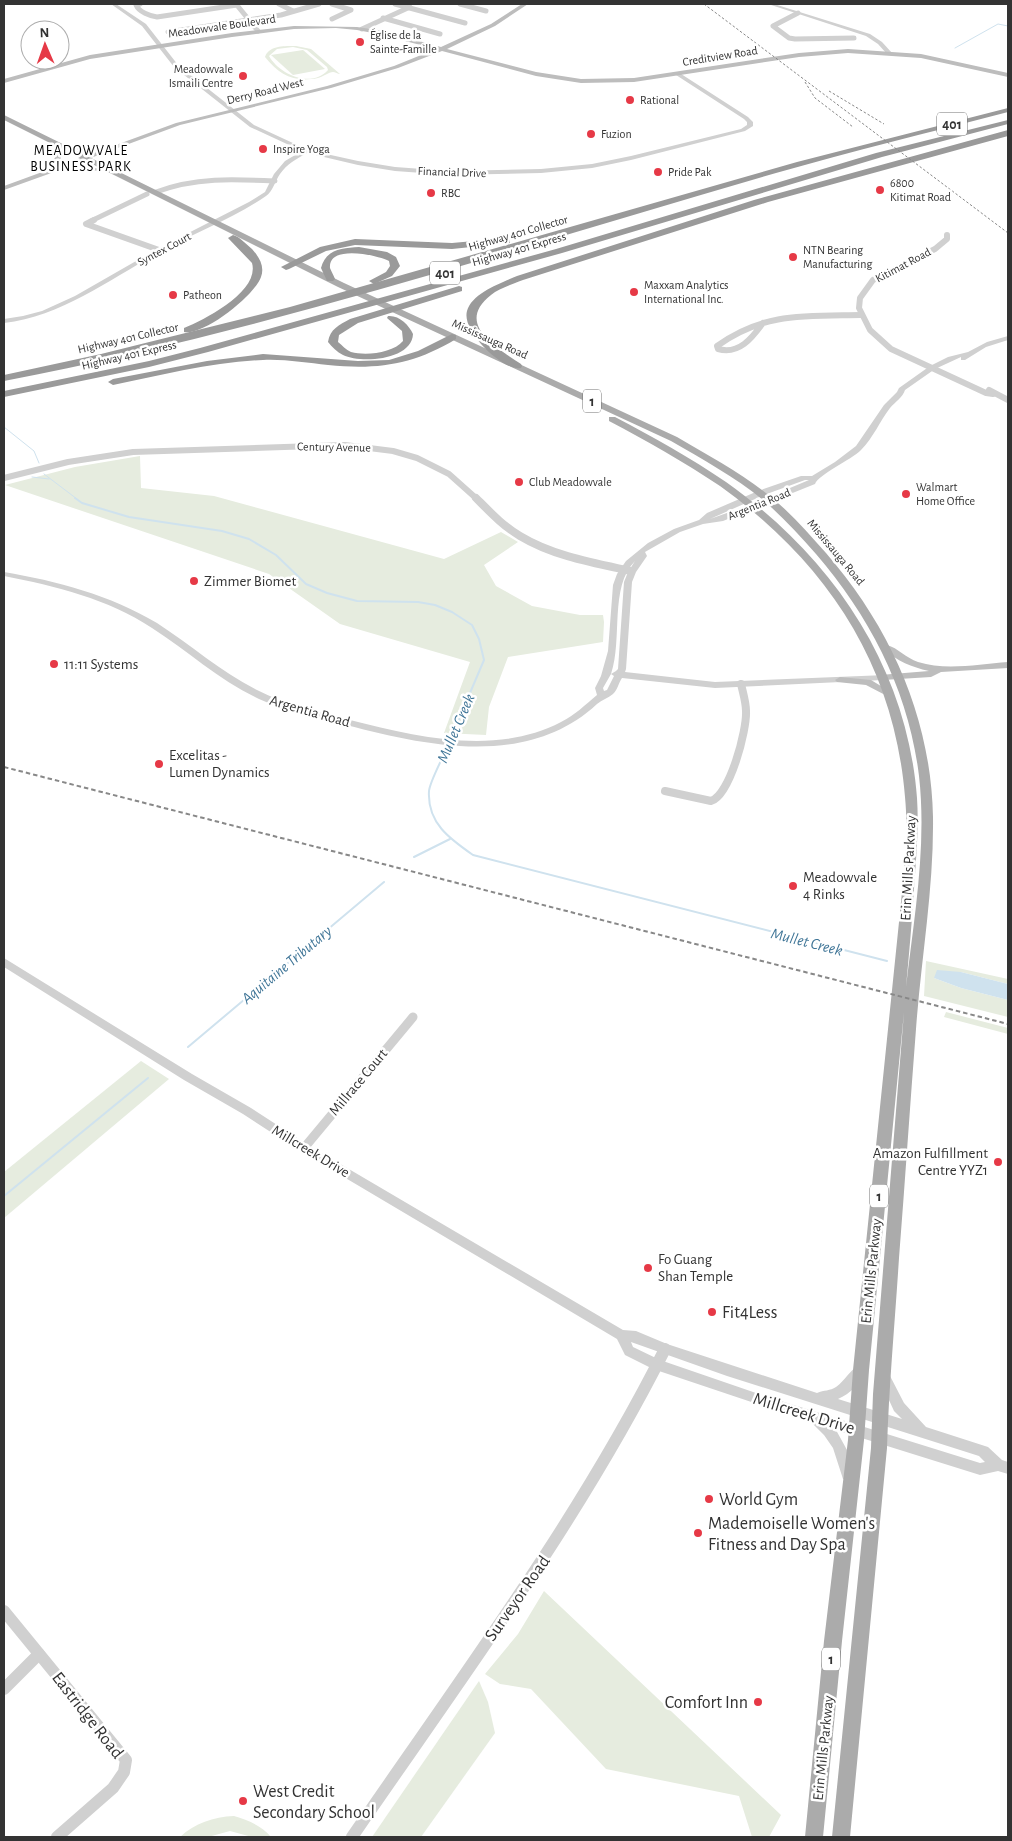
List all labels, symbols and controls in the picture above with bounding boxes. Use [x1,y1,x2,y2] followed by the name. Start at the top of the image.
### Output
[167,13,277,39] street label: Meadowvale Boulevard
[20,20,70,70] north arrow
[39,26,50,40] text: N
[370,28,437,55] place label: Église de la Sainte-Famille
[354,36,366,48] marker: Église de la Sainte-Famille
[682,44,758,68] street label: Creditview Road
[169,63,233,89] place label: Meadowvale Ismaili Centre
[237,70,249,82] marker: Meadowvale Ismaili Centre
[226,76,305,107] street label: Derry Road West
[624,94,636,106] marker: Rational
[640,94,679,106] place label: Rational
[937,112,967,136] road number: 401
[585,128,597,140] marker: Fuzion
[601,128,632,140] place label: Fuzion
[257,143,269,155] marker: Inspire Yoga
[273,143,330,155] place label: Inspire Yoga
[30,144,132,174] district label: MEADOWVALE BUSINESS PARK
[417,165,487,179] street label: Financial Drive
[652,166,664,178] marker: Pride Pak
[668,166,712,178] place label: Pride Pak
[890,177,951,203] place label: 6800 Kitimat Road
[874,184,886,196] marker: 6800 Kitimat Road
[425,187,437,199] marker: RBC
[441,187,460,199] place label: RBC
[467,213,569,254] street label: Highway 401 Collector
[135,230,193,269] street label: Syntex Court
[471,230,567,269] street label: Highway 401 Express
[803,244,872,270] place label: NTN Bearing Manufacturing
[873,245,933,285] street label: Kitimat Road
[787,251,799,263] marker: NTN Bearing Manufacturing
[430,262,460,284] road number: 401
[644,279,729,305] place label: Maxxam Analytics International Inc.
[628,286,640,298] marker: Maxxam Analytics International Inc.
[167,289,179,301] marker: Patheon
[183,289,222,301] place label: Patheon
[450,317,530,361] street label: Mississauga Road
[77,321,180,356] street label: Highway 401 Collector
[80,338,178,373] street label: Highway 401 Express
[583,390,601,412] road number: 1
[297,440,371,455] street label: Century Avenue
[513,476,525,488] marker: Club Meadowvale
[529,476,612,488] place label: Club Meadowvale
[916,481,975,507] place label: Walmart Home Office
[726,486,792,522] street label: Argentia Road
[900,488,912,500] marker: Walmart Home Office
[805,517,867,587] street label: Mississauga Road
[204,574,296,589] place label: Zimmer Biomet
[188,575,200,587] marker: Zimmer Biomet
[64,657,138,672] place label: 11:11 Systems
[48,658,60,670] marker: 11:11 Systems
[434,692,478,765] water label: Mullet Creek
[268,693,352,730] street label: Argentia Road
[169,748,269,780] place label: Excelitas - Lumen Dynamics
[153,758,165,770] marker: Excelitas - Lumen Dynamics
[898,814,919,921] street label: Erin Mills Parkway
[803,870,877,902] place label: Meadowvale 4 Rinks
[787,880,799,892] marker: Meadowvale 4 Rinks
[238,922,336,1008] water label: Aquitaine Tributary
[769,925,844,959] water label: Mullet Creek
[326,1046,391,1118] street label: Millrace Court
[269,1122,352,1180] street label: Millcreek Drive
[873,1146,988,1178] place label: Amazon Fulfillment Centre YYZ1
[992,1156,1004,1168] marker: Amazon Fulfillment Centre YYZ1
[870,1184,888,1208] road number: 1
[859,1217,885,1324] street label: Erin Mills Parkway
[658,1252,733,1284] place label: Fo Guang Shan Temple
[642,1262,654,1274] marker: Fo Guang Shan Temple
[722,1304,777,1322] place label: Fit4Less
[706,1306,718,1318] marker: Fit4Less
[751,1390,857,1438] street label: Millcreek Drive
[719,1491,798,1509] place label: World Gym
[703,1493,715,1505] marker: World Gym
[708,1515,875,1554] place label: Mademoiselle Women's Fitness and Day Spa
[692,1527,704,1539] marker: Mademoiselle Women's Fitness and Day Spa
[482,1553,554,1645] street label: Surveyor Road
[822,1648,840,1670] road number: 1
[48,1669,126,1762] street label: Eastridge Road
[665,1694,748,1712] place label: Comfort Inn
[811,1694,837,1801] street label: Erin Mills Parkway
[752,1696,764,1708] marker: Comfort Inn
[253,1783,375,1822] place label: West Credit Secondary School
[237,1795,249,1807] marker: West Credit Secondary School

